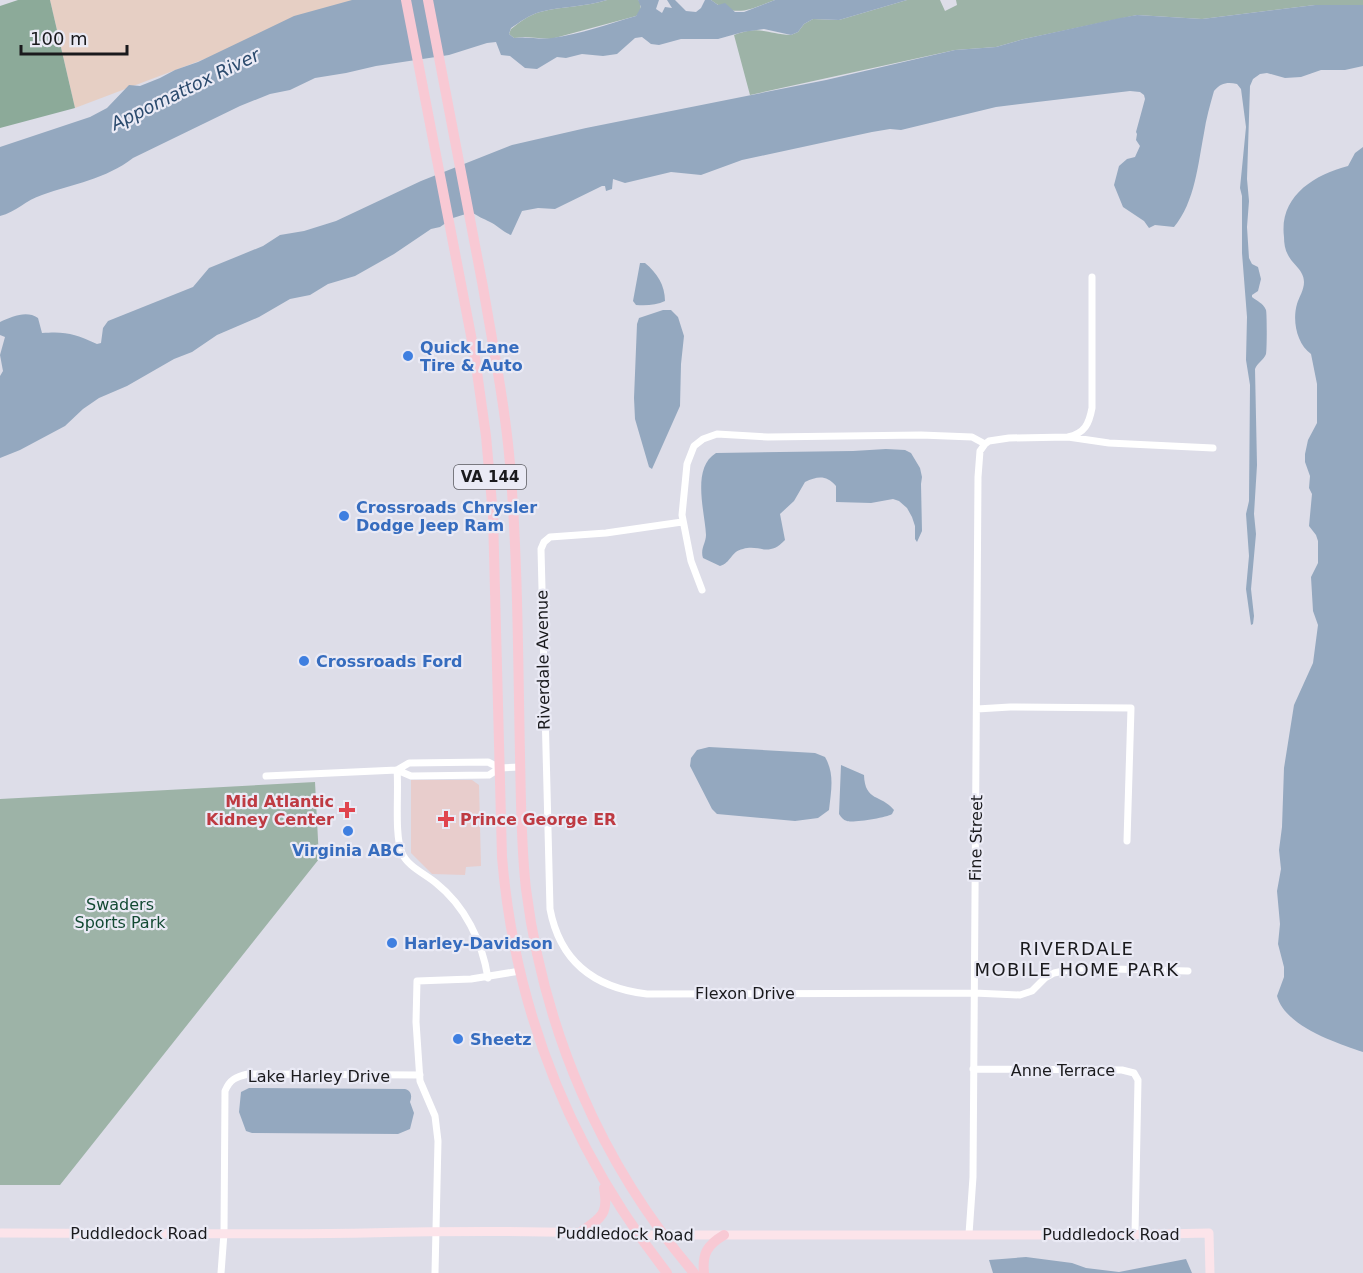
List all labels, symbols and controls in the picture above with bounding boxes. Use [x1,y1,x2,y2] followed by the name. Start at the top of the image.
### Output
[21,18,128,56] scale bar
[30,28,88,49] text: 100 m
[106,43,264,135] water label: Appomattox River
[420,338,523,375] place label: Quick Lane Tire & Auto
[401,349,415,363] marker: Quick Lane Tire & Auto
[454,465,526,489] road number: VA 144
[356,498,537,535] place label: Crossroads Chrysler Dodge Jeep Ram
[337,509,351,523] marker: Crossroads Chrysler Dodge Jeep Ram
[532,590,554,730] street label: Riverdale Avenue
[316,652,463,671] place label: Crossroads Ford
[297,654,311,668] marker: Crossroads Ford
[206,792,334,829] place label: Mid Atlantic Kidney Center
[966,795,986,881] street label: Fine Street
[338,801,356,819] marker: Mid Atlantic Kidney Center
[437,810,455,828] marker: Prince George ER
[460,810,616,829] place label: Prince George ER
[341,824,355,838] marker: Virginia ABC
[292,841,404,860] place label: Virginia ABC
[75,895,166,932] park label: Swaders Sports Park
[404,934,553,953] place label: Harley-Davidson
[385,936,399,950] marker: Harley-Davidson
[974,938,1180,980] district label: RIVERDALE MOBILE HOME PARK
[695,984,795,1003] street label: Flexon Drive
[470,1030,532,1049] place label: Sheetz
[451,1032,465,1046] marker: Sheetz
[1011,1061,1115,1080] street label: Anne Terrace
[248,1067,390,1086] street label: Lake Harley Drive
[556,1223,694,1245] street label: Puddledock Road
[70,1224,208,1243] street label: Puddledock Road
[1042,1225,1180,1244] street label: Puddledock Road

